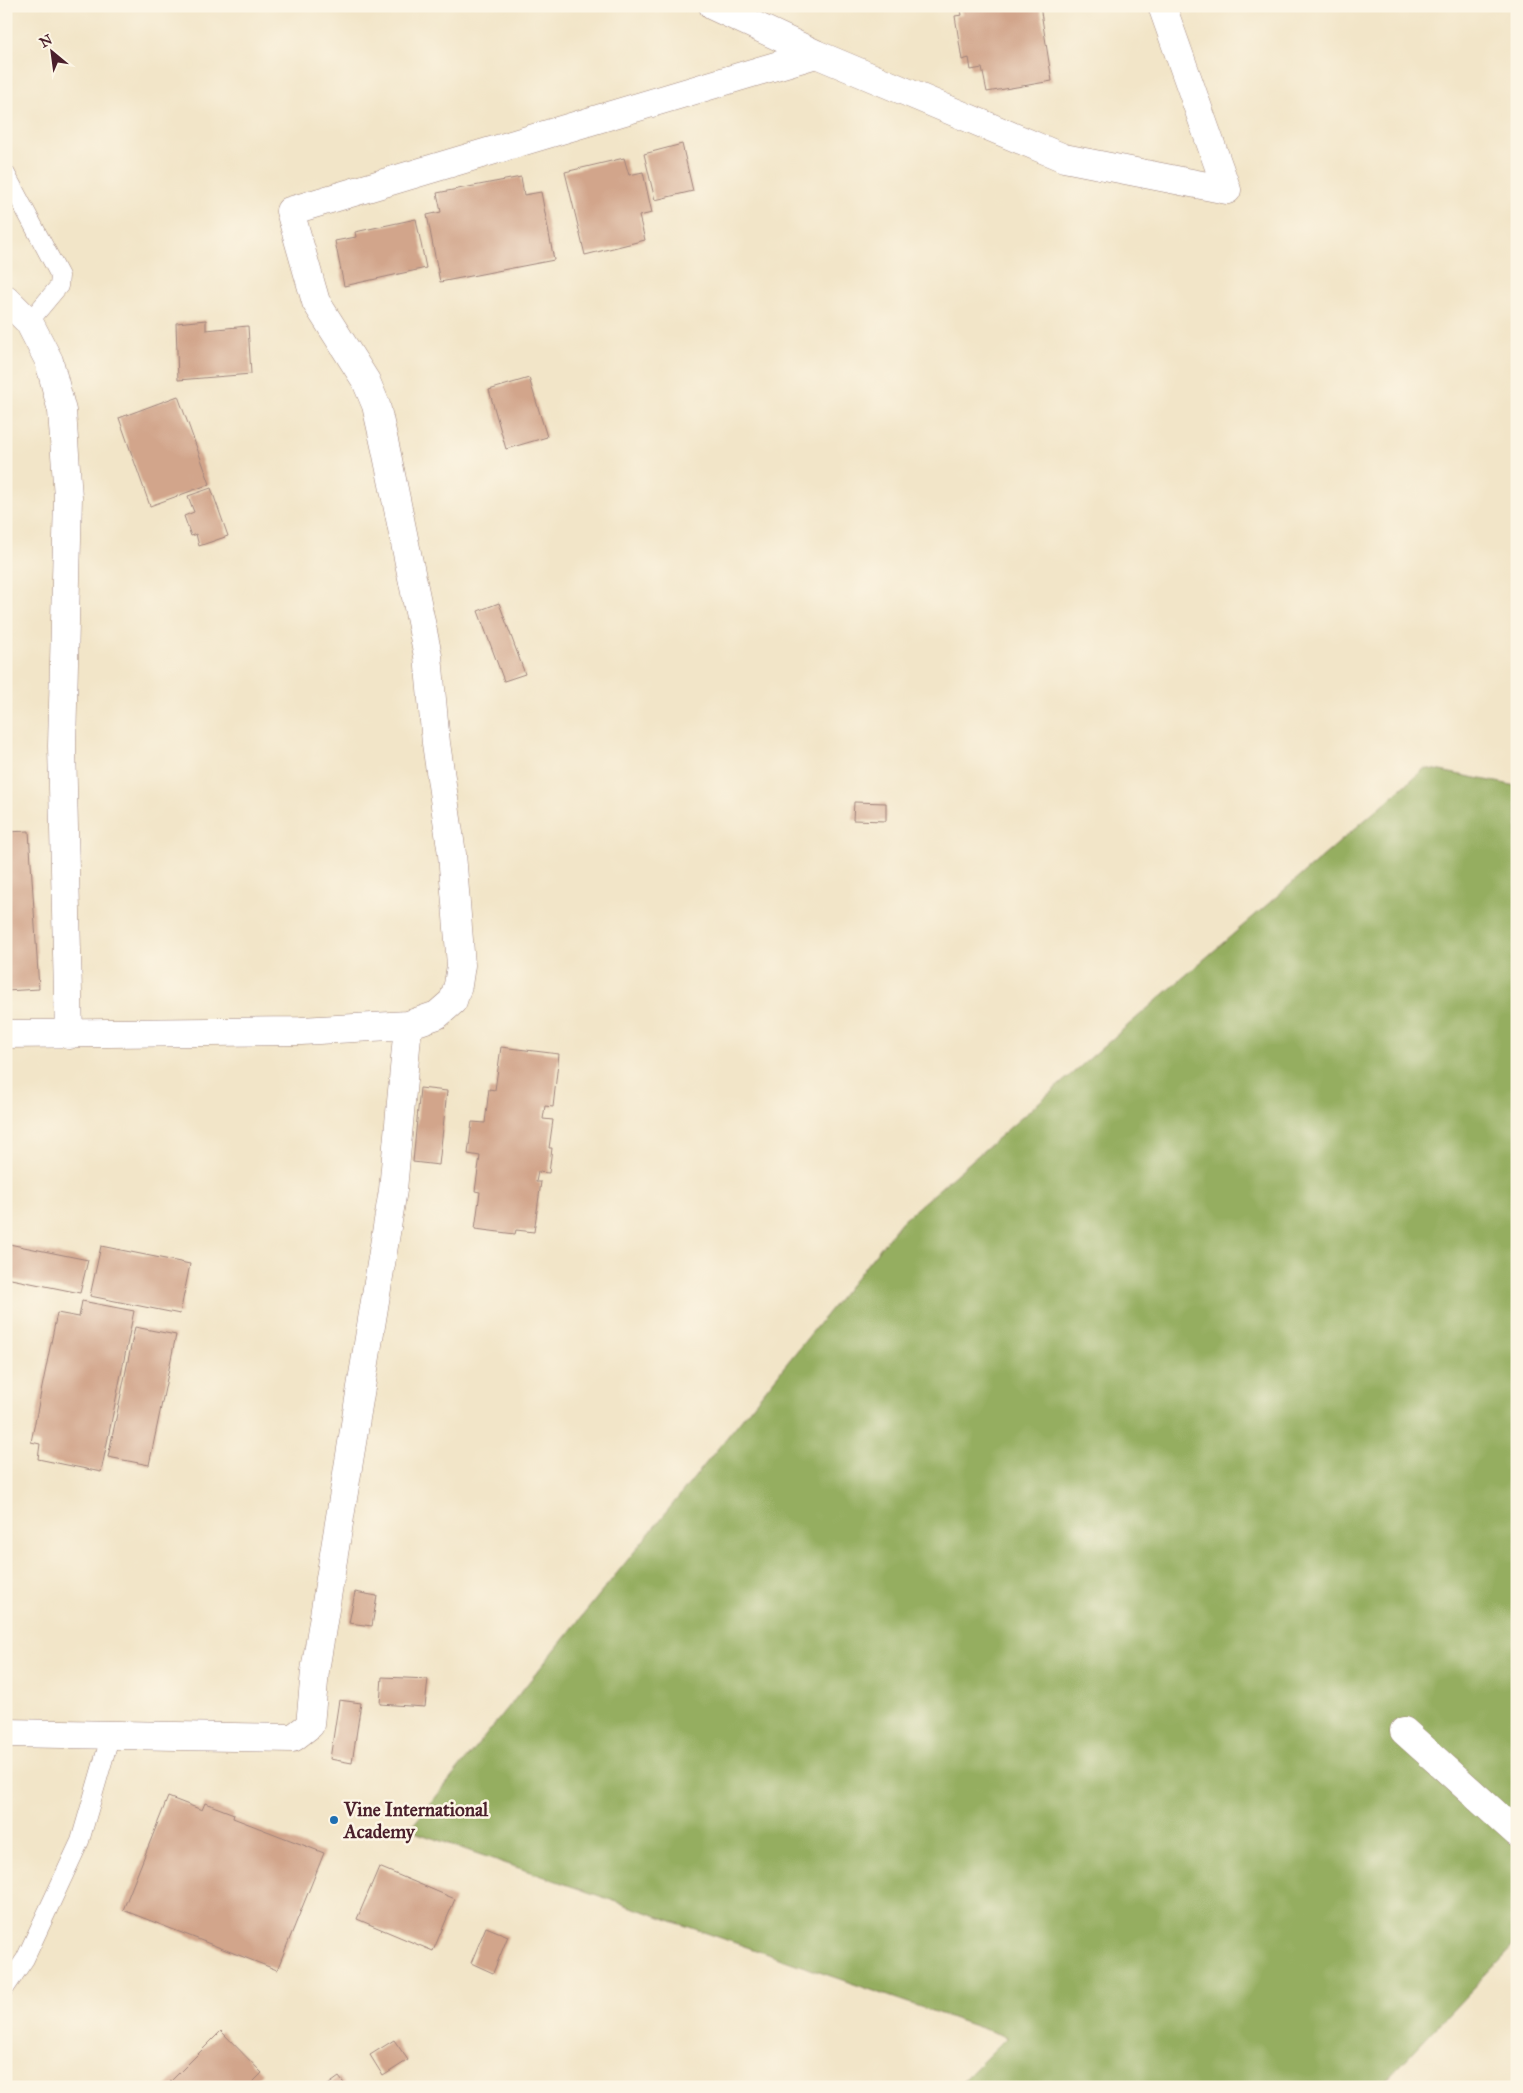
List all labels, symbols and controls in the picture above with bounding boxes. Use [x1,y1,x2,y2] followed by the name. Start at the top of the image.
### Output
[28,28,78,78] north arrow
[37,31,55,51] text: N
[342,1798,489,1844] place label: Vine International Academy
[328,1814,340,1826] marker: Vine International Academy

